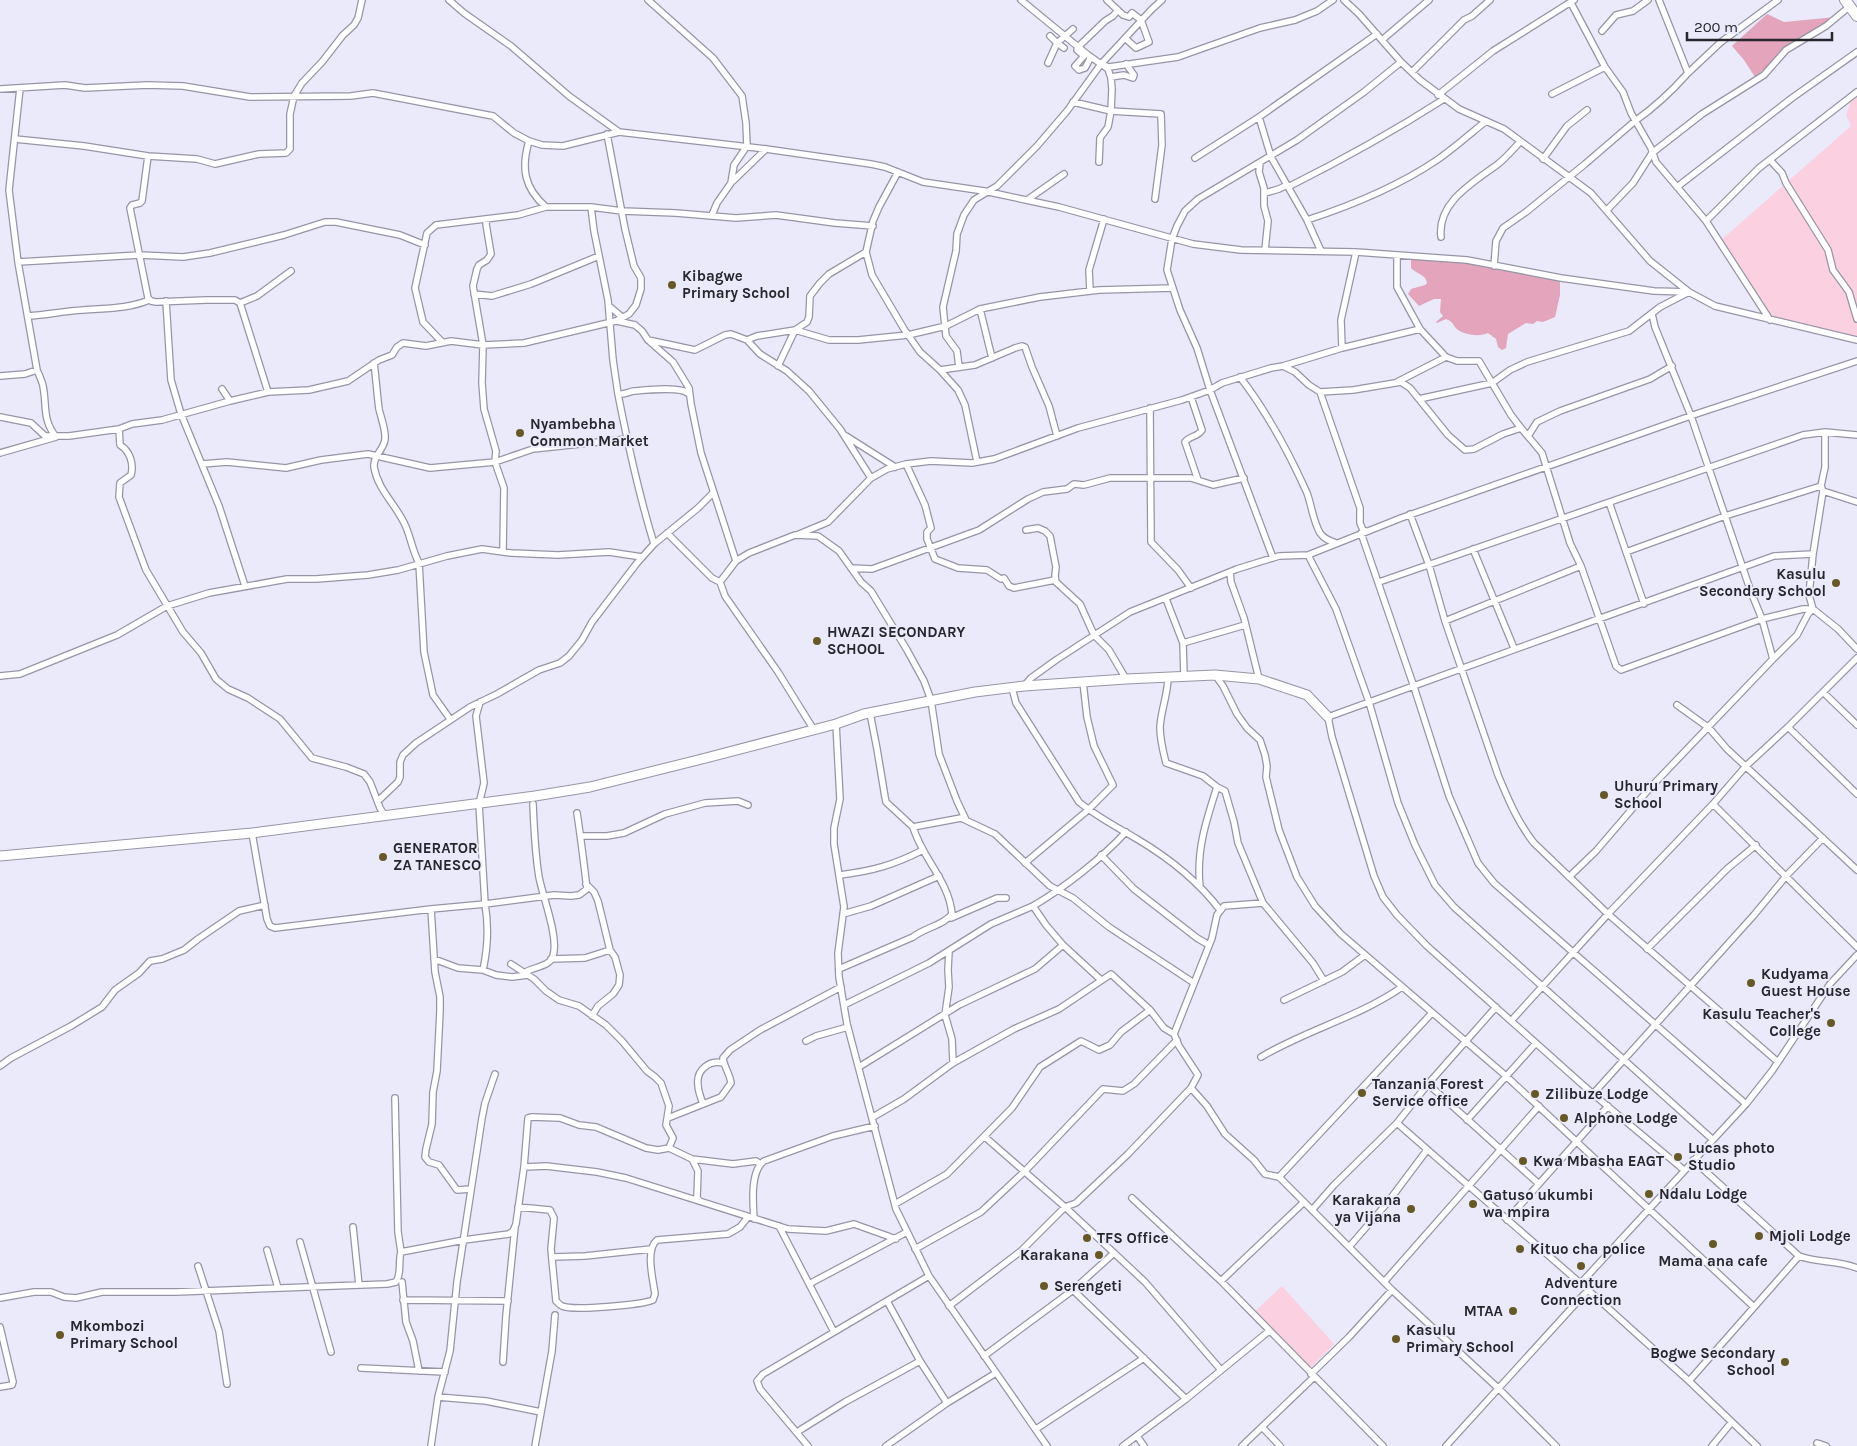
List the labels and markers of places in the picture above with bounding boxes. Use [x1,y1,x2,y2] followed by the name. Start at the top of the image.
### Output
[682,267,790,302] place label: Kibagwe Primary School
[666,279,678,291] marker: Kibagwe Primary School
[530,415,649,450] place label: Nyambebha Common Market
[514,427,526,439] marker: Nyambebha Common Market
[1699,565,1826,600] place label: Kasulu Secondary School
[1830,577,1842,589] marker: Kasulu Secondary School
[827,623,966,658] place label: HWAZI SECONDARY SCHOOL
[811,635,823,647] marker: HWAZI SECONDARY SCHOOL
[1614,777,1719,812] place label: Uhuru Primary School
[1598,789,1610,801] marker: Uhuru Primary School
[393,839,481,874] place label: GENERATOR ZA TANESCO
[377,851,389,863] marker: GENERATOR ZA TANESCO
[1761,965,1851,1000] place label: Kudyama Guest House
[1745,977,1757,989] marker: Kudyama Guest House
[1702,1005,1821,1040] place label: Kasulu Teacher's College
[1825,1017,1837,1029] marker: Kasulu Teacher's College
[1372,1075,1484,1110] place label: Tanzania Forest Service office
[1545,1085,1648,1103] place label: Zilibuze Lodge
[1356,1087,1368,1099] marker: Tanzania Forest Service office
[1529,1088,1541,1100] marker: Zilibuze Lodge
[1574,1109,1678,1127] place label: Alphone Lodge
[1558,1112,1570,1124] marker: Alphone Lodge
[1688,1139,1775,1174] place label: Lucas photo Studio
[1672,1151,1684,1163] marker: Lucas photo Studio
[1533,1152,1664,1170] place label: Kwa Mbasha EAGT
[1517,1155,1529,1167] marker: Kwa Mbasha EAGT
[1659,1185,1747,1203] place label: Ndalu Lodge
[1483,1186,1594,1221] place label: Gatuso ukumbi wa mpira
[1643,1188,1655,1200] marker: Ndalu Lodge
[1332,1191,1401,1226] place label: Karakana ya Vijana
[1467,1198,1479,1210] marker: Gatuso ukumbi wa mpira
[1405,1203,1417,1215] marker: Karakana ya Vijana
[1769,1227,1851,1245] place label: Mjoli Lodge
[1097,1229,1169,1247] place label: TFS Office
[1753,1230,1765,1242] marker: Mjoli Lodge
[1081,1232,1093,1244] marker: TFS Office
[1707,1238,1719,1250] marker: Mama ana cafe
[1530,1240,1645,1258] place label: Kituo cha police
[1514,1243,1526,1255] marker: Kituo cha police
[1020,1246,1089,1264] place label: Karakana
[1093,1249,1105,1261] marker: Karakana
[1658,1252,1768,1270] place label: Mama ana cafe
[1575,1260,1587,1272] marker: Adventure Connection
[1540,1274,1622,1309] place label: Adventure Connection
[1054,1277,1122,1295] place label: Serengeti
[1038,1280,1050,1292] marker: Serengeti
[1464,1302,1504,1320] place label: MTAA
[1507,1305,1519,1317] marker: MTAA
[70,1317,178,1352] place label: Mkombozi Primary School
[1406,1321,1514,1356] place label: Kasulu Primary School
[54,1329,66,1341] marker: Mkombozi Primary School
[1390,1333,1402,1345] marker: Kasulu Primary School
[1650,1344,1775,1379] place label: Bogwe Secondary School
[1779,1356,1791,1368] marker: Bogwe Secondary School

